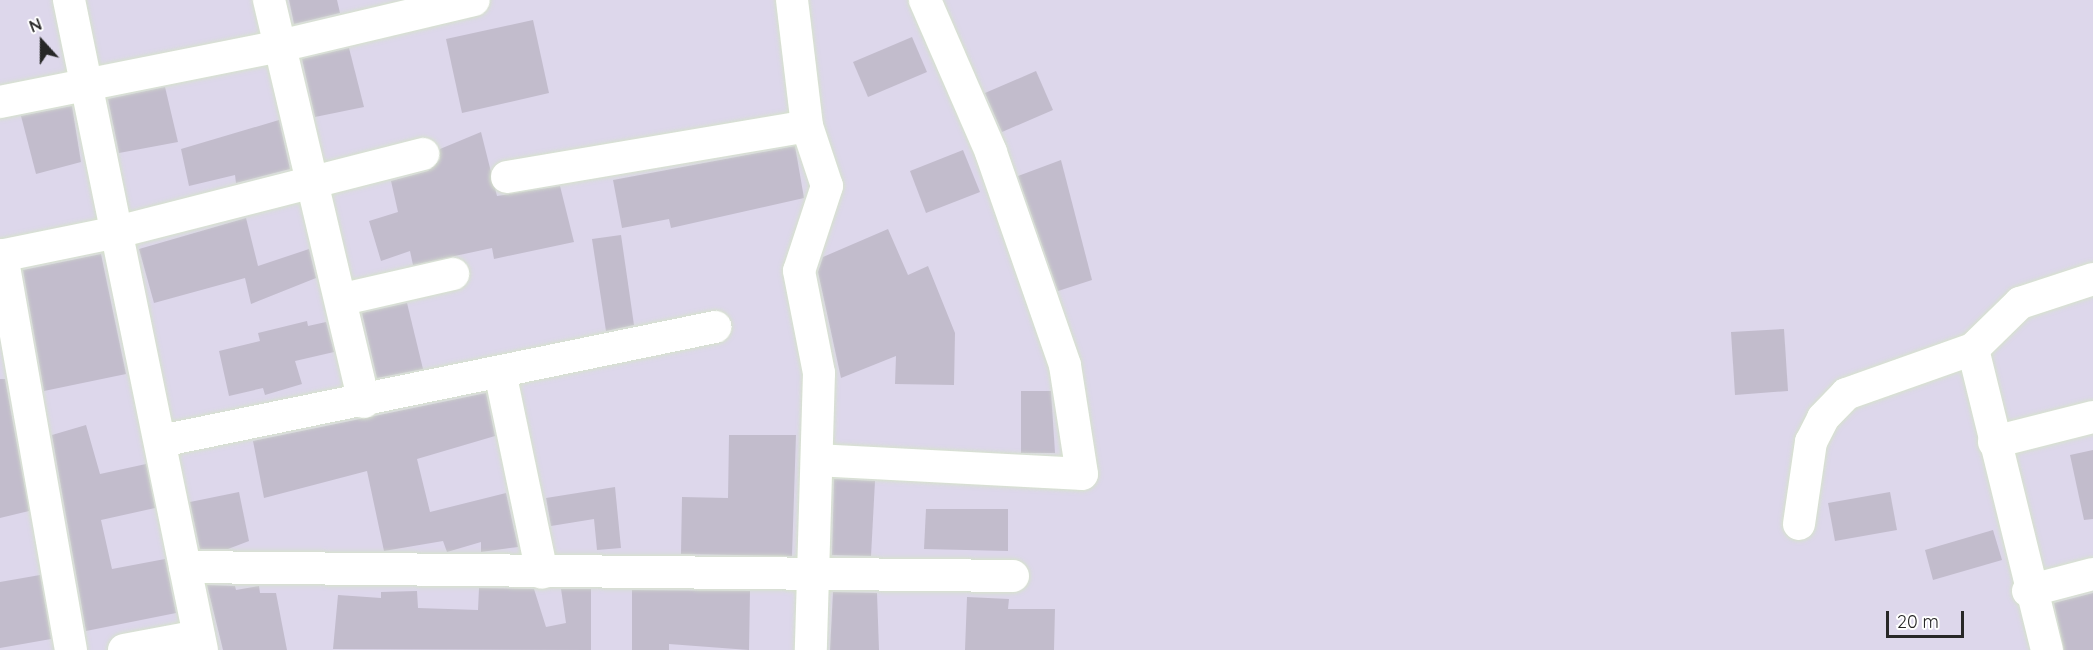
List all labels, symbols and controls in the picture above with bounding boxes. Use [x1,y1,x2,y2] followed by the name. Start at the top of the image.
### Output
[12,12,72,72] north arrow
[26,14,45,37] text: N
[1889,599,1967,637] scale bar
[1897,610,1939,633] text: 20 m

